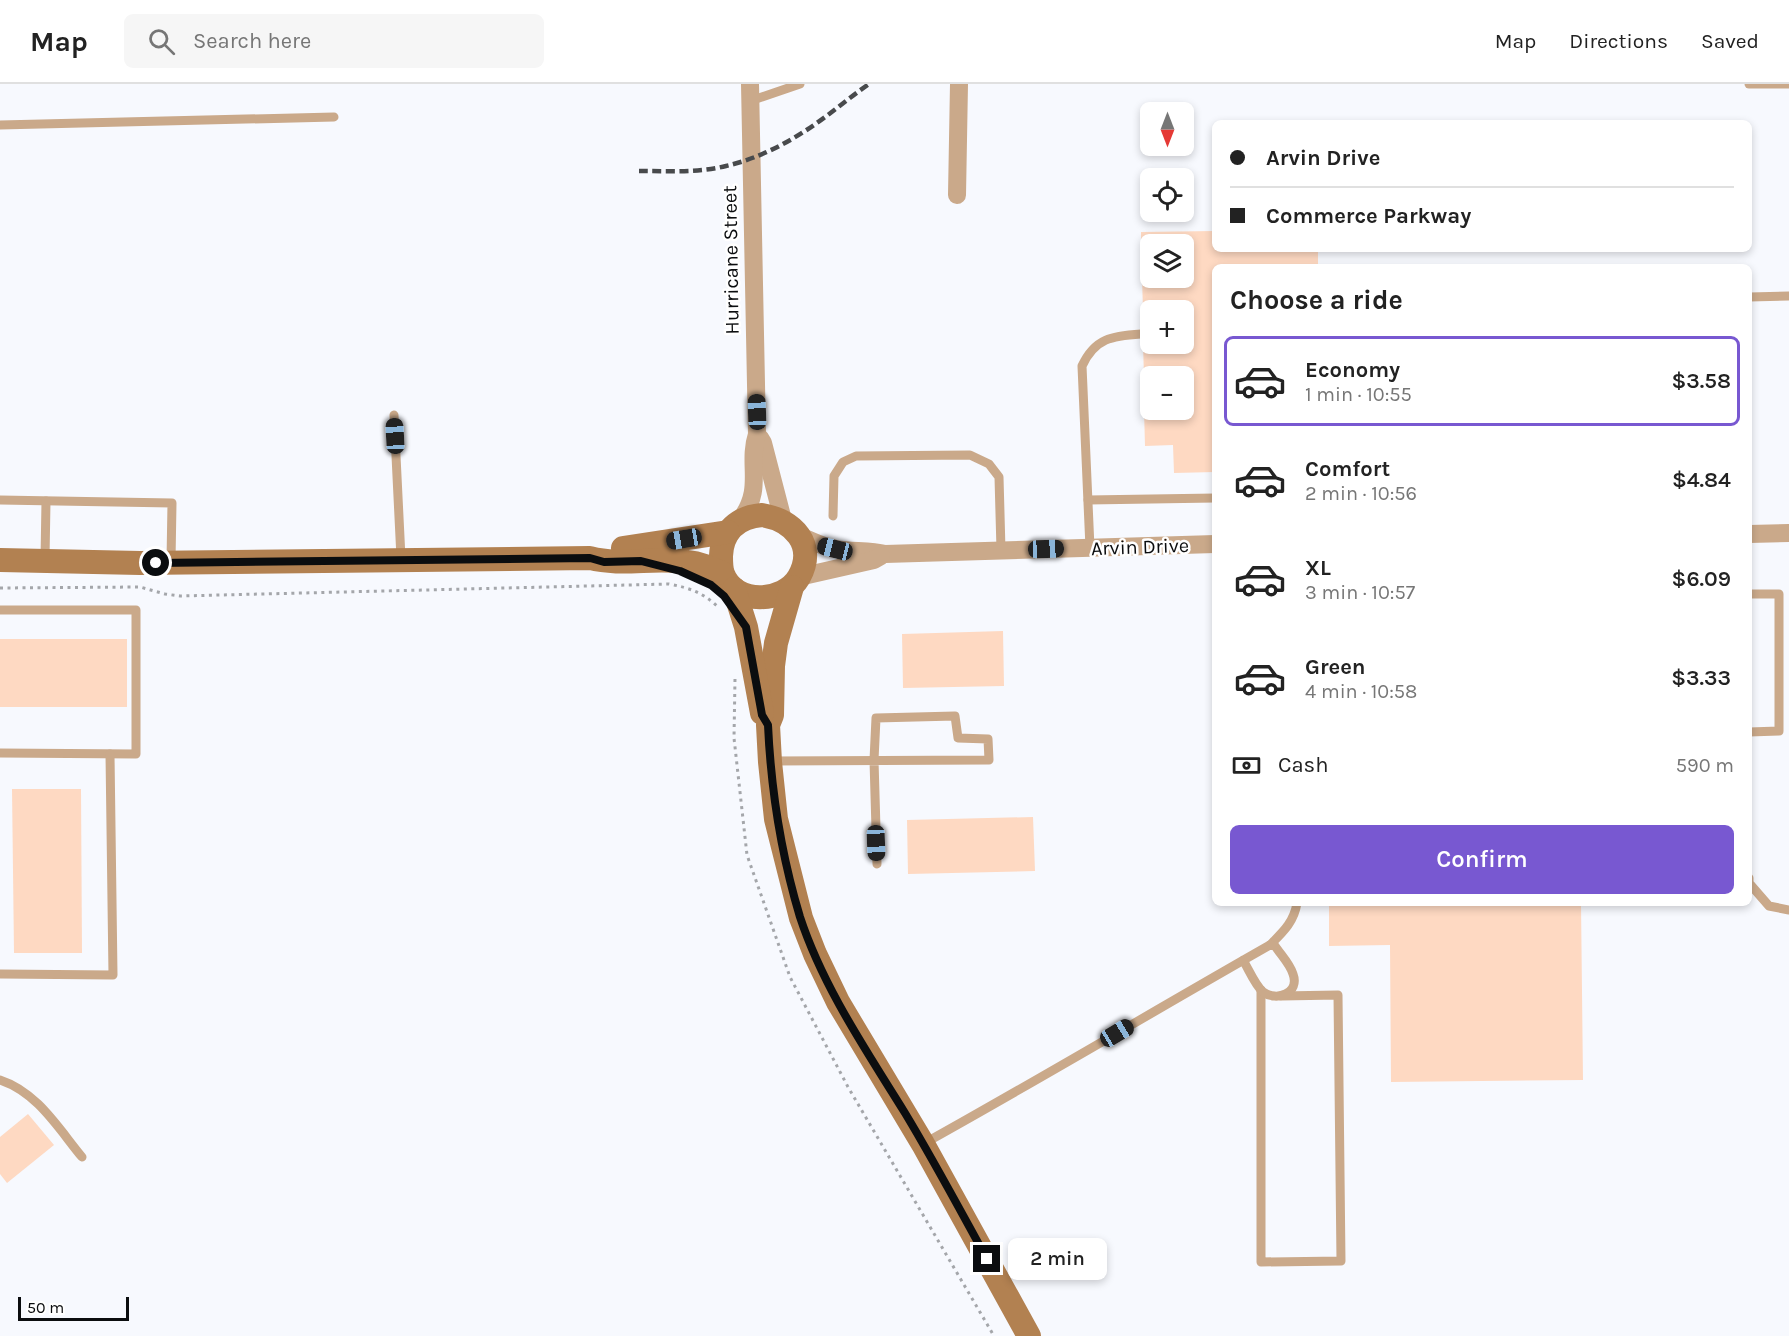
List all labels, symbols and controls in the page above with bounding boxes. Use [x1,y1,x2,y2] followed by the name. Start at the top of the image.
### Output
[124,14,544,68] search box
[30,25,88,58] text: Map
[145,25,178,58] icon: search
[193,28,311,54] text: Search here
[1495,29,1536,53] text: Map
[1569,29,1668,53] text: Directions
[1701,29,1759,53] text: Saved
[1140,102,1194,156] north arrow
[1140,102,1194,420] map controls
[1266,145,1380,171] text: Arvin Drive
[1140,168,1194,222] button: locate
[718,185,744,335] street label: Hurricane Street
[1266,203,1471,229] text: Commerce Parkway
[1140,234,1194,288] button: layers
[1230,284,1403,316] text: Choose a ride
[1140,300,1194,354] button: +
[1233,354,1287,408] icon: car
[1305,357,1400,383] text: Economy
[1140,366,1194,420] button: −
[1671,368,1731,394] text: $3.58
[1305,383,1412,406] text: 1 min · 10:55
[747,394,767,430] car
[385,418,405,454] car
[1233,453,1287,507] icon: car
[1305,456,1390,482] text: Comfort
[1672,467,1731,493] text: $4.84
[1305,482,1417,505] text: 2 min · 10:56
[665,527,703,551] car
[1090,534,1190,560] street label: Arvin Drive
[815,536,855,562] car
[1028,539,1064,559] car
[142,549,169,576] route start
[1233,552,1287,606] icon: car
[1305,555,1331,581] text: XL
[1672,566,1731,592] text: $6.09
[1305,581,1415,604] text: 3 min · 10:57
[1233,651,1287,705] icon: car
[1305,654,1366,680] text: Green
[1671,665,1731,691] text: $3.33
[1305,680,1417,703] text: 4 min · 10:58
[1230,749,1263,782] icon: cash
[1278,752,1328,778] text: Cash
[1676,754,1734,777] text: 590 m
[866,825,886,861] car
[1230,825,1734,894] button: Confirm
[1097,1016,1137,1050] car
[1008,1238,1107,1280] callout: 2 min
[973,1245,1000,1272] route end
[1030,1247,1085,1270] text: 2 min
[18,1294,129,1322] scale bar
[27,1298,64,1317] text: 50 m

